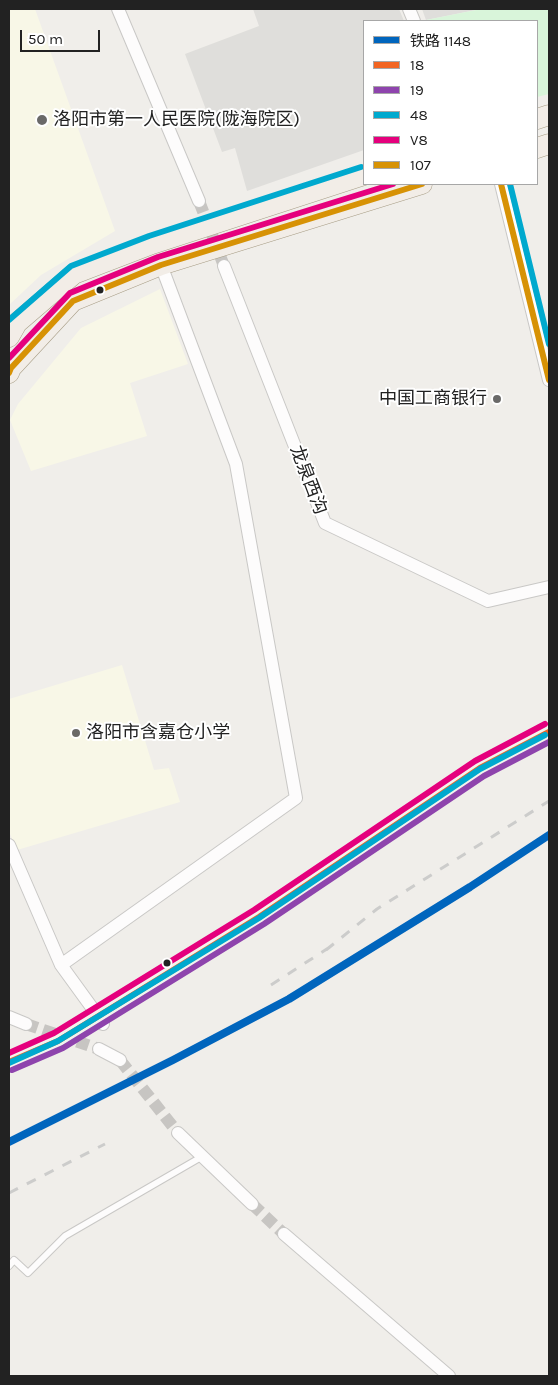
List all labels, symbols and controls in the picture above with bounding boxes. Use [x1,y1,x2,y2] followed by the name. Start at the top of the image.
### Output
[22,20,102,52] scale bar
[363,20,538,185] legend
[28,30,63,48] text: 50 m
[410,32,471,50] text: 铁路 1148
[410,56,424,74] text: 18
[410,81,424,99] text: 19
[410,106,428,124] text: 48
[53,109,300,131] place label: 洛阳市第一人民医院(陇海院区)
[35,113,49,127] marker: 洛阳市第一人民医院(陇海院区)
[410,131,428,149] text: V8
[410,156,431,174] text: 107
[95,285,105,295] unlabelled marker
[379,388,487,410] place label: 中国工商银行
[491,393,503,405] marker: 中国工商银行
[285,443,331,517] street label: 龙泉西沟
[86,722,230,744] place label: 洛阳市含嘉仓小学
[70,727,82,739] marker: 洛阳市含嘉仓小学
[162,958,172,968] unlabelled marker

